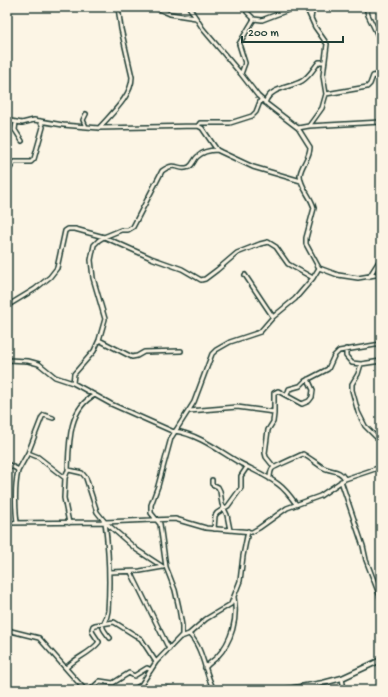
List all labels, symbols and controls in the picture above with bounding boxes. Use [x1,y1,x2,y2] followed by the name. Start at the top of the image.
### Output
[242,18,343,44] scale bar
[248,27,279,41] text: 200 m

